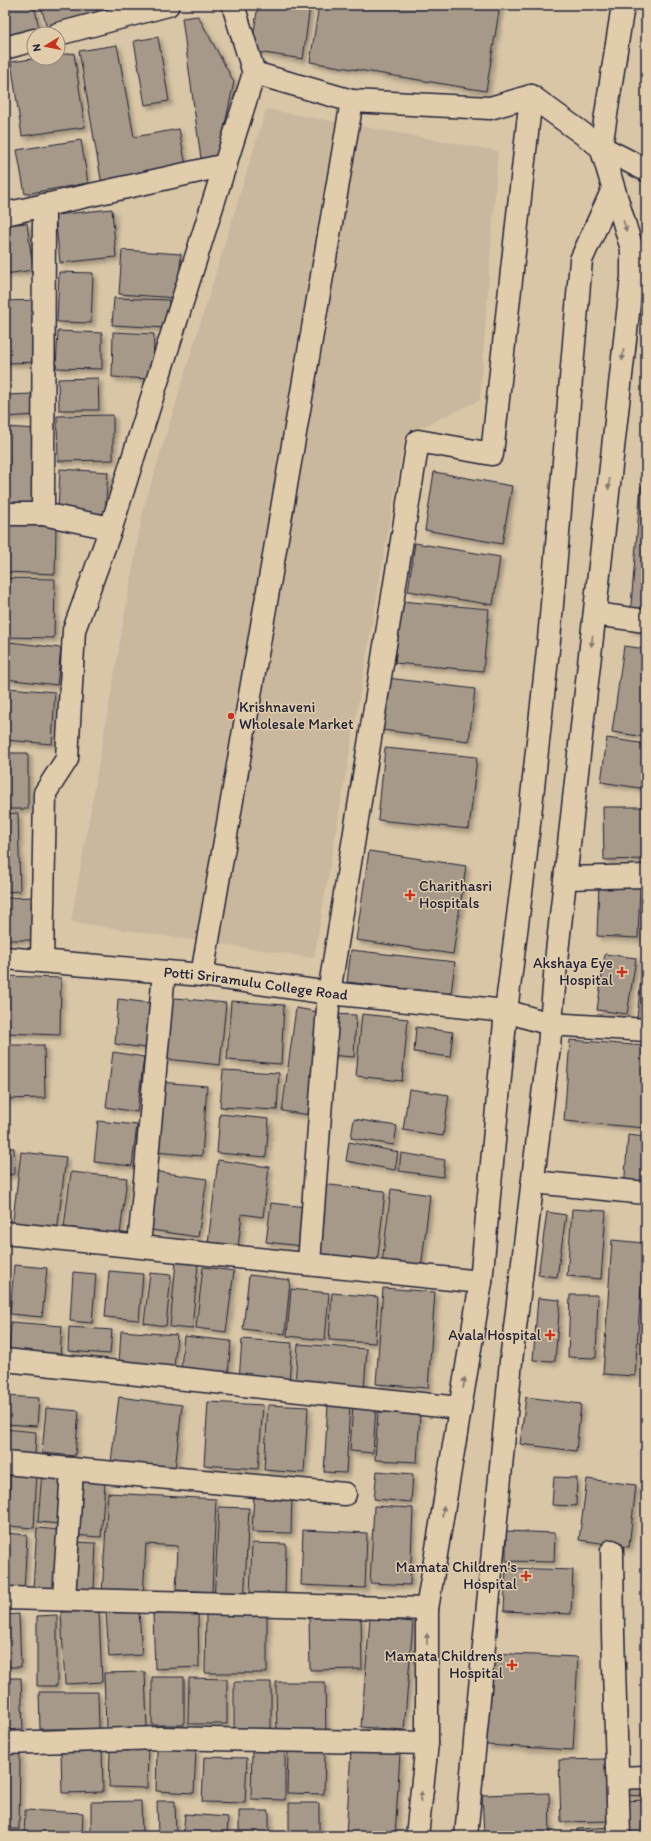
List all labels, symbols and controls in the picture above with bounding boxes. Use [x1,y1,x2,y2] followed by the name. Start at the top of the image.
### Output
[26,26,66,66] north arrow
[30,43,44,52] text: N
[622,221,628,233] one-way arrow
[620,349,626,361] one-way arrow
[606,478,612,490] one-way arrow
[589,635,595,647] one-way arrow
[239,698,354,733] place label: Krishnaveni Wholesale Market
[226,711,236,721] marker: Krishnaveni Wholesale Market
[419,877,492,912] place label: Charithasri Hospitals
[404,889,416,901] marker: Charithasri Hospitals
[533,954,614,989] place label: Akshaya Eye Hospital
[163,963,349,1004] street label: Potti Sriramulu College Road
[616,966,628,978] marker: Akshaya Eye Hospital
[448,1326,542,1344] place label: Avala Hospital
[544,1329,556,1341] marker: Avala Hospital
[461,1376,467,1389] one-way arrow
[440,1505,446,1517] one-way arrow
[396,1558,518,1593] place label: Mamata Children's Hospital
[520,1570,532,1582] marker: Mamata Children's Hospital
[424,1632,430,1645] one-way arrow
[385,1647,504,1682] place label: Mamata Childrens Hospital
[506,1659,518,1671] marker: Mamata Childrens Hospital
[418,1791,425,1803] one-way arrow

